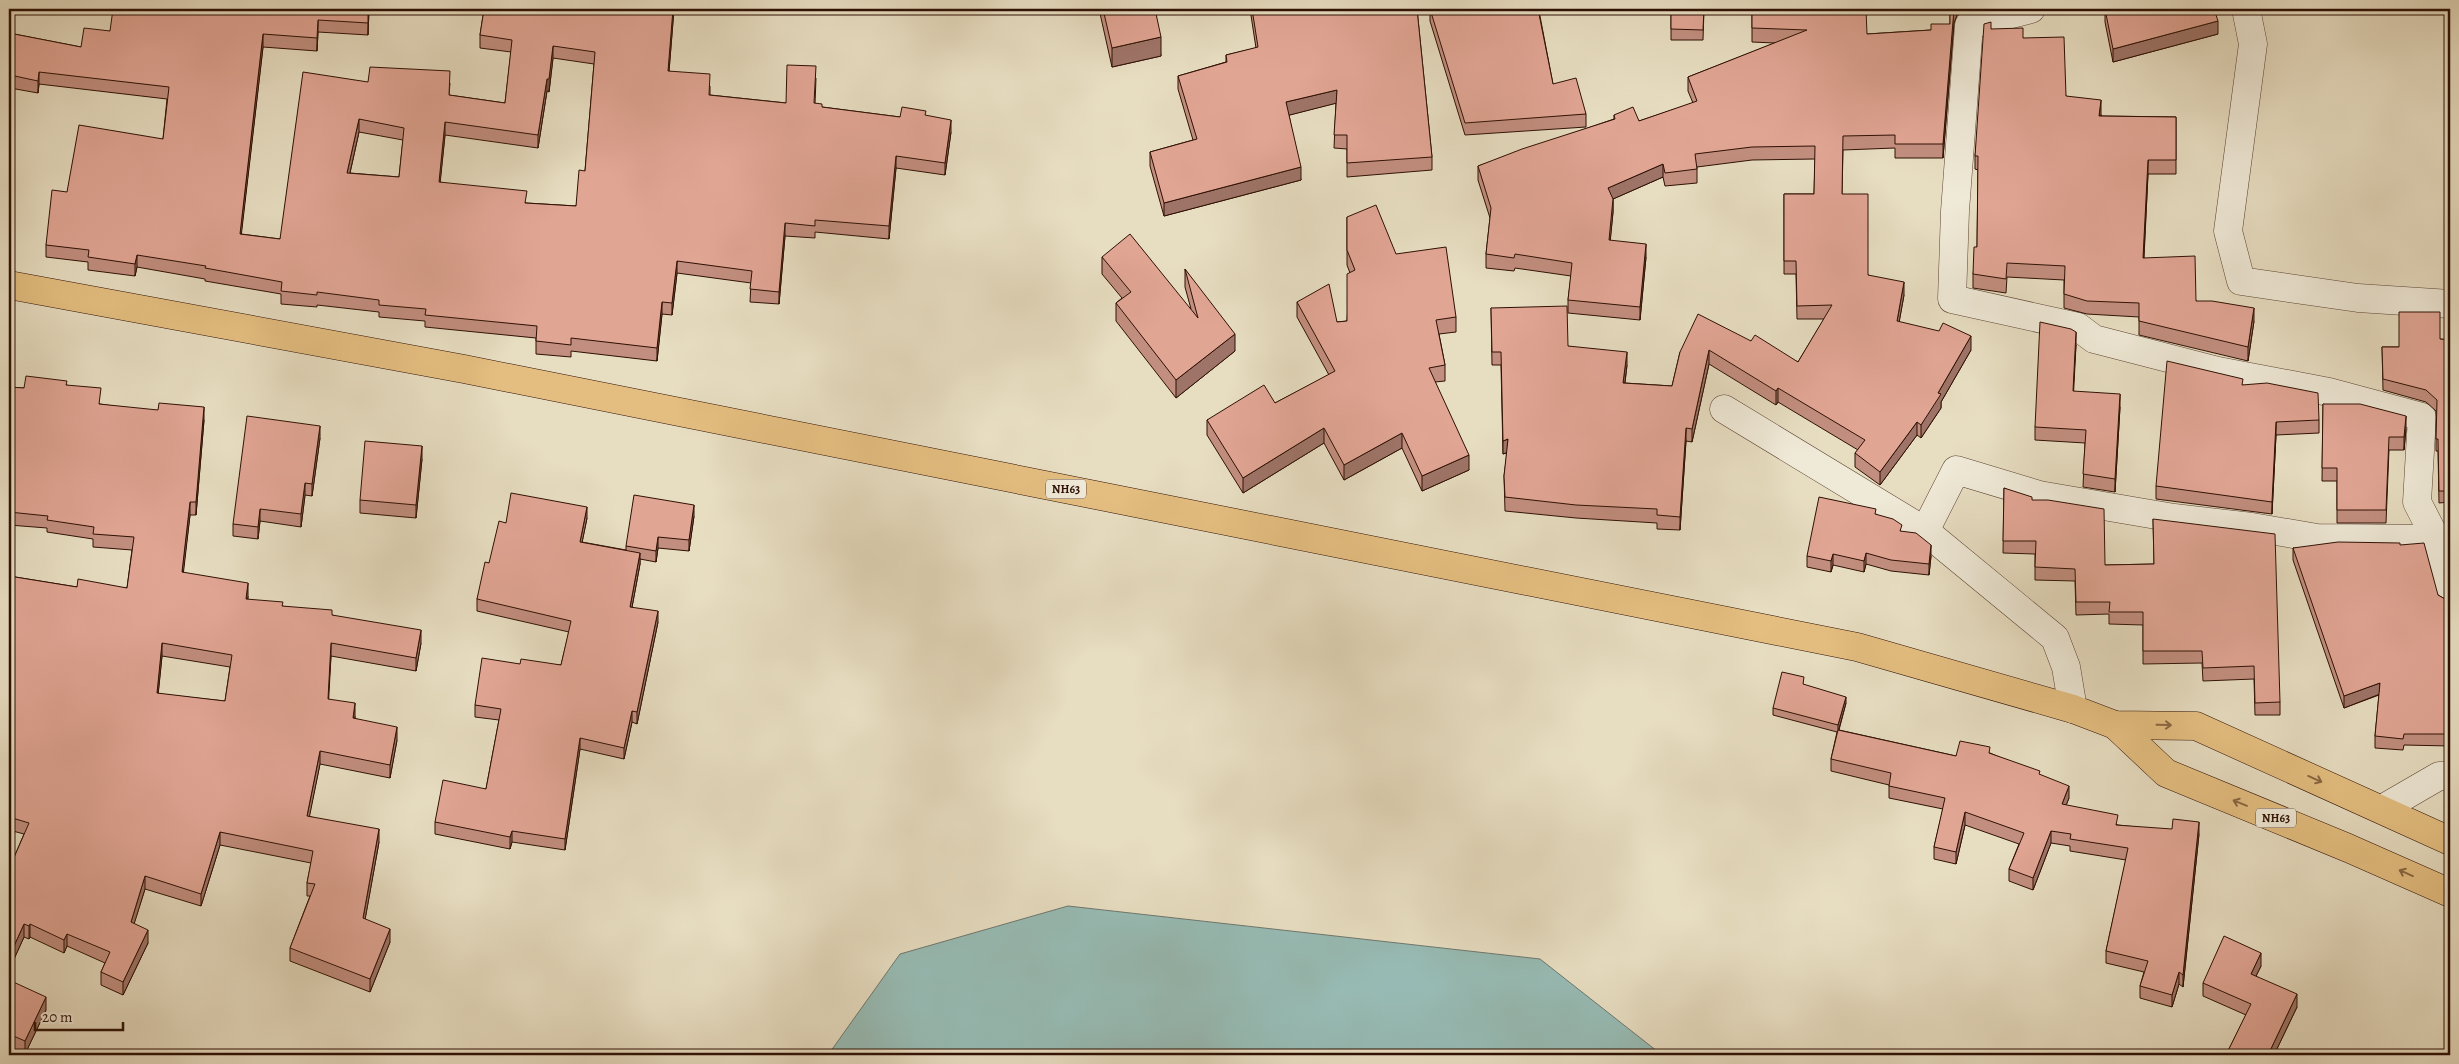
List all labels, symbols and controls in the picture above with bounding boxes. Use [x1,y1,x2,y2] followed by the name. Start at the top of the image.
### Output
[1046,479,1086,498] road number: NH63
[2155,720,2171,730] one-way arrow
[2307,775,2322,784] one-way arrow
[2233,798,2248,807] one-way arrow
[2256,808,2296,828] road number: NH63
[2399,868,2414,878] one-way arrow
[35,999,122,1031] scale bar
[42,1007,73,1027] text: 20 m

